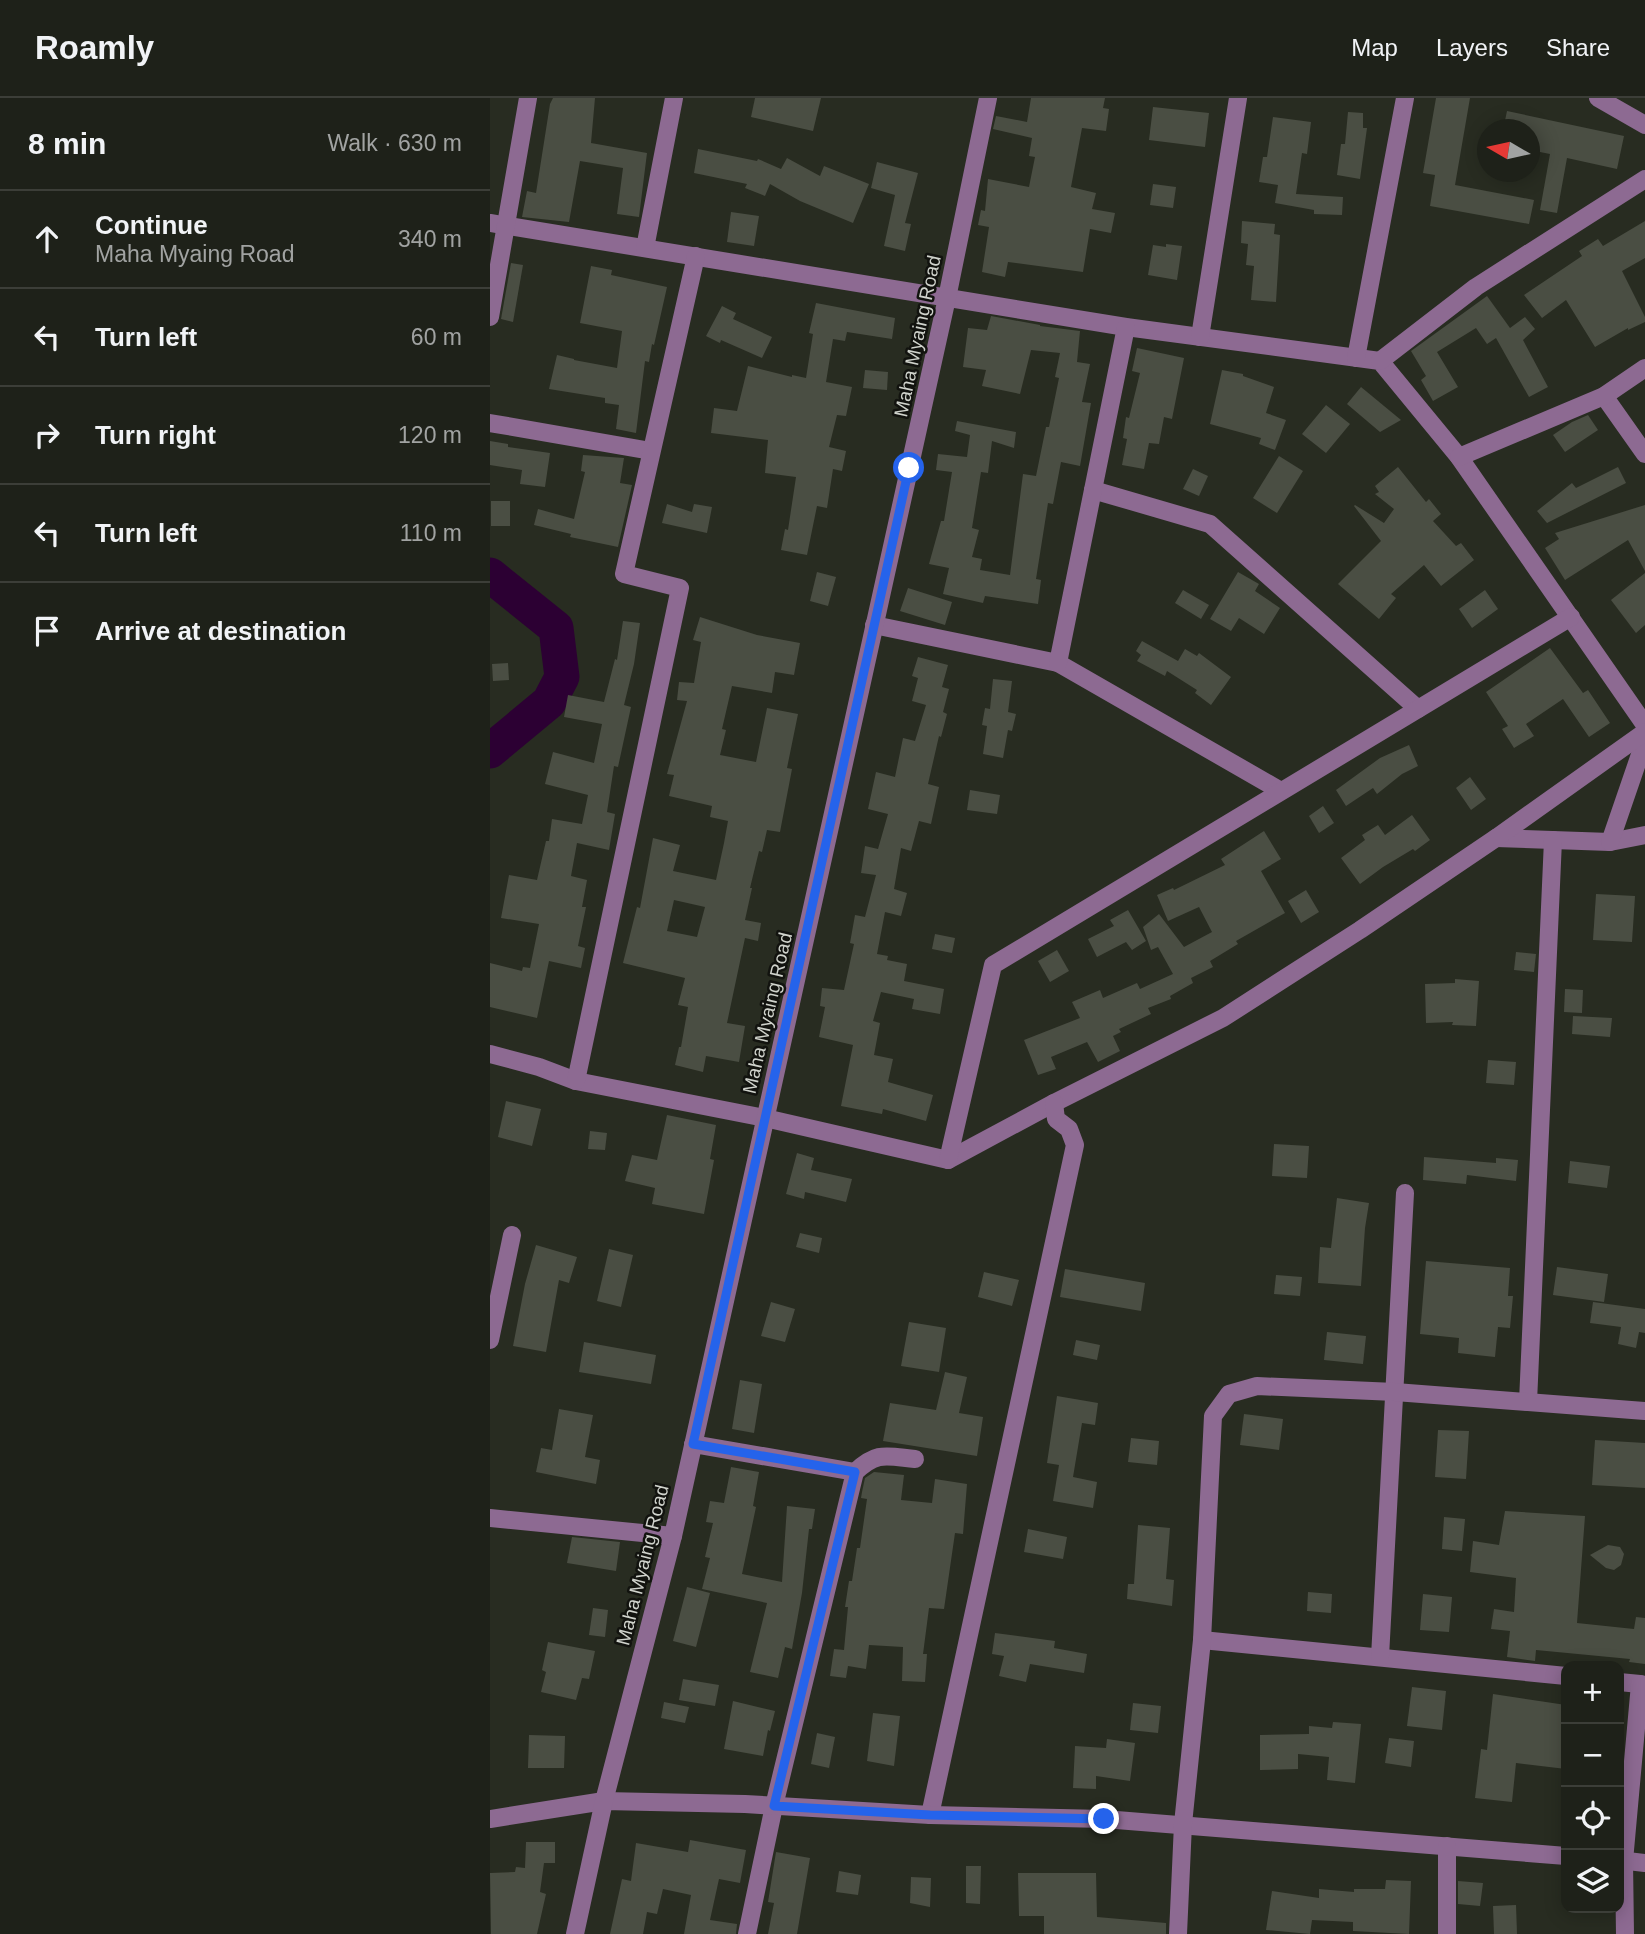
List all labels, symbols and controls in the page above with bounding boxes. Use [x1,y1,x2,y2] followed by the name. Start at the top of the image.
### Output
[35,29,154,66] text: Roamly
[1351,34,1398,61] text: Map
[1436,34,1508,61] text: Layers
[1546,34,1610,61] text: Share
[1477,119,1540,182] north arrow
[28,127,106,160] text: 8 min
[327,130,462,156] text: Walk · 630 m
[95,210,208,240] text: Continue
[28,220,66,258] icon: ahead
[398,226,462,252] text: 340 m
[95,241,294,267] text: Maha Myaing Road
[890,253,945,419] street label: Maha Myaing Road
[28,318,66,356] icon: left
[95,322,197,352] text: Turn left
[411,324,462,350] text: 60 m
[28,416,66,454] icon: right
[95,420,216,450] text: Turn right
[398,422,462,448] text: 120 m
[893,452,924,483] route start
[28,514,66,552] icon: left
[95,518,197,548] text: Turn left
[400,520,462,546] text: 110 m
[28,612,66,650] icon: arrive
[95,616,346,646] text: Arrive at destination
[739,930,796,1096] street label: Maha Myaing Road
[612,1483,673,1648] street label: Maha Myaing Road
[1561,1661,1624,1913] map controls
[1561,1661,1624,1724] button: +
[1561,1724,1624,1787] button: −
[1561,1787,1624,1850] button: locate
[1088,1803,1119,1834] route end
[1561,1850,1624,1913] button: layers

